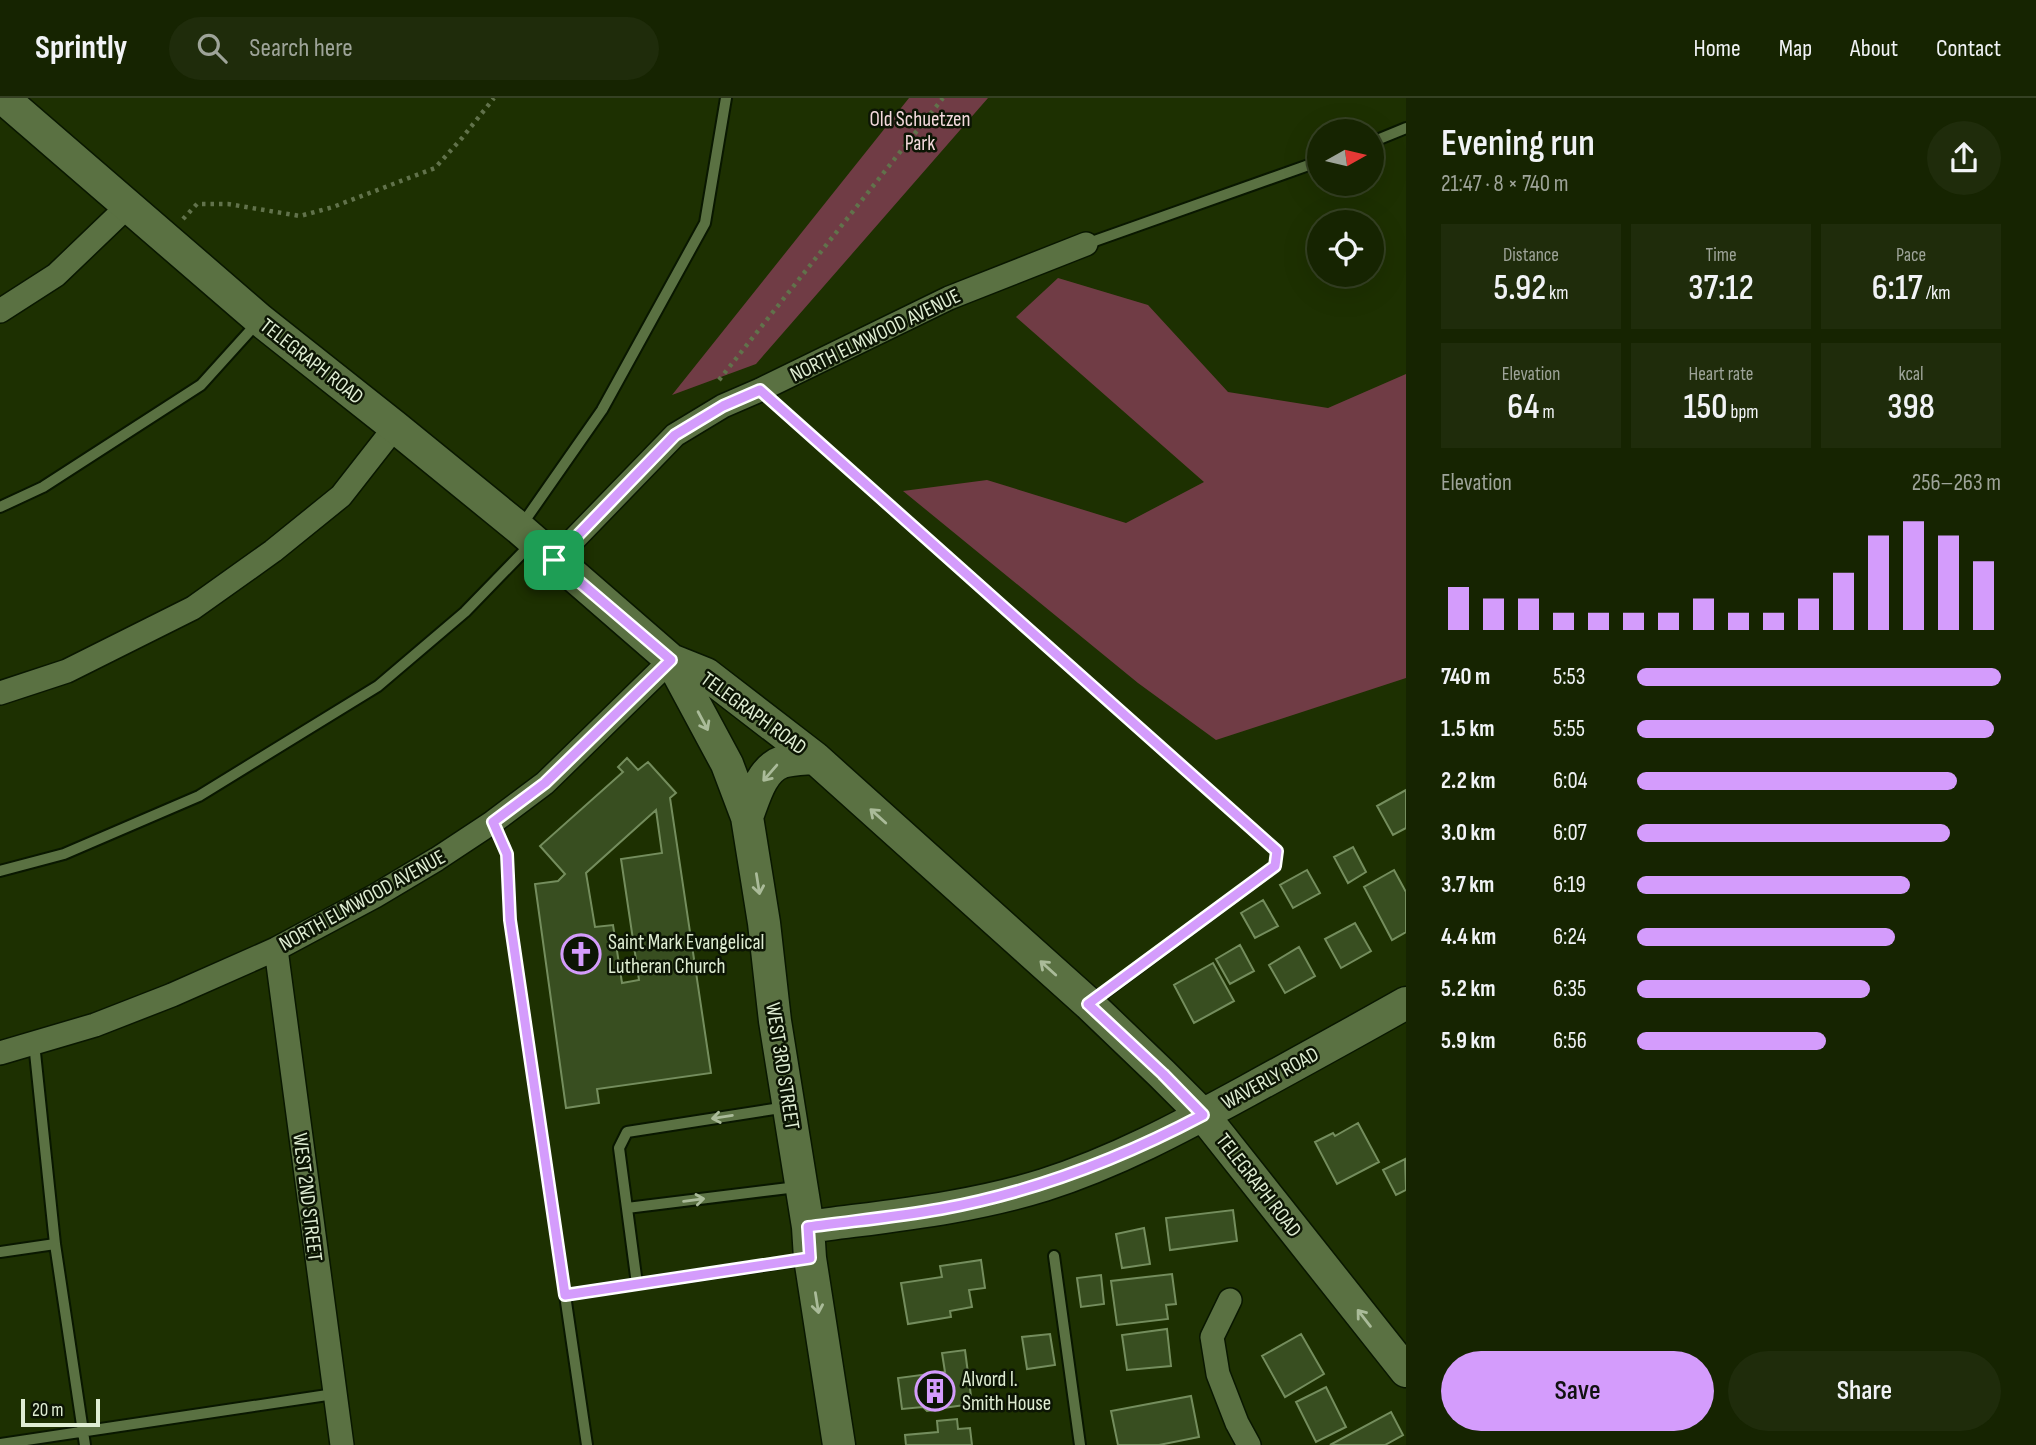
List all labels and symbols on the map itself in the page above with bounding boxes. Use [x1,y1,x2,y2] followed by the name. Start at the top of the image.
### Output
[869,107,971,156] park label: Old Schuetzen Park
[1307,119,1384,196] north arrow
[786,283,964,387] street label: NORTH ELMWOOD AVENUE
[255,313,368,410] street label: TELEGRAPH ROAD
[524,530,584,590] pin
[696,667,811,760] street label: TELEGRAPH ROAD
[697,710,710,731] one-way arrow
[762,764,778,782] one-way arrow
[869,808,887,824] one-way arrow
[275,844,450,956] street label: NORTH ELMWOOD AVENUE
[752,872,765,895] one-way arrow
[608,930,764,979] place label: Saint Mark Evangelical Lutheran Church
[560,933,602,975] church icon: Saint Mark Evangelical Lutheran Church
[1039,960,1057,976] one-way arrow
[760,1001,805,1132] street label: WEST 3RD STREET
[1217,1042,1323,1115] street label: WAVERLY ROAD
[711,1110,734,1123] one-way arrow
[1210,1129,1307,1242] street label: TELEGRAPH ROAD
[287,1132,328,1263] street label: WEST 2ND STREET
[682,1193,705,1206] one-way arrow
[811,1291,824,1314] one-way arrow
[1356,1309,1371,1327] one-way arrow
[961,1367,1051,1416] place label: Alvord I. Smith House
[914,1370,956,1412] building icon: Alvord I. Smith House
[21,1396,100,1428] scale bar

